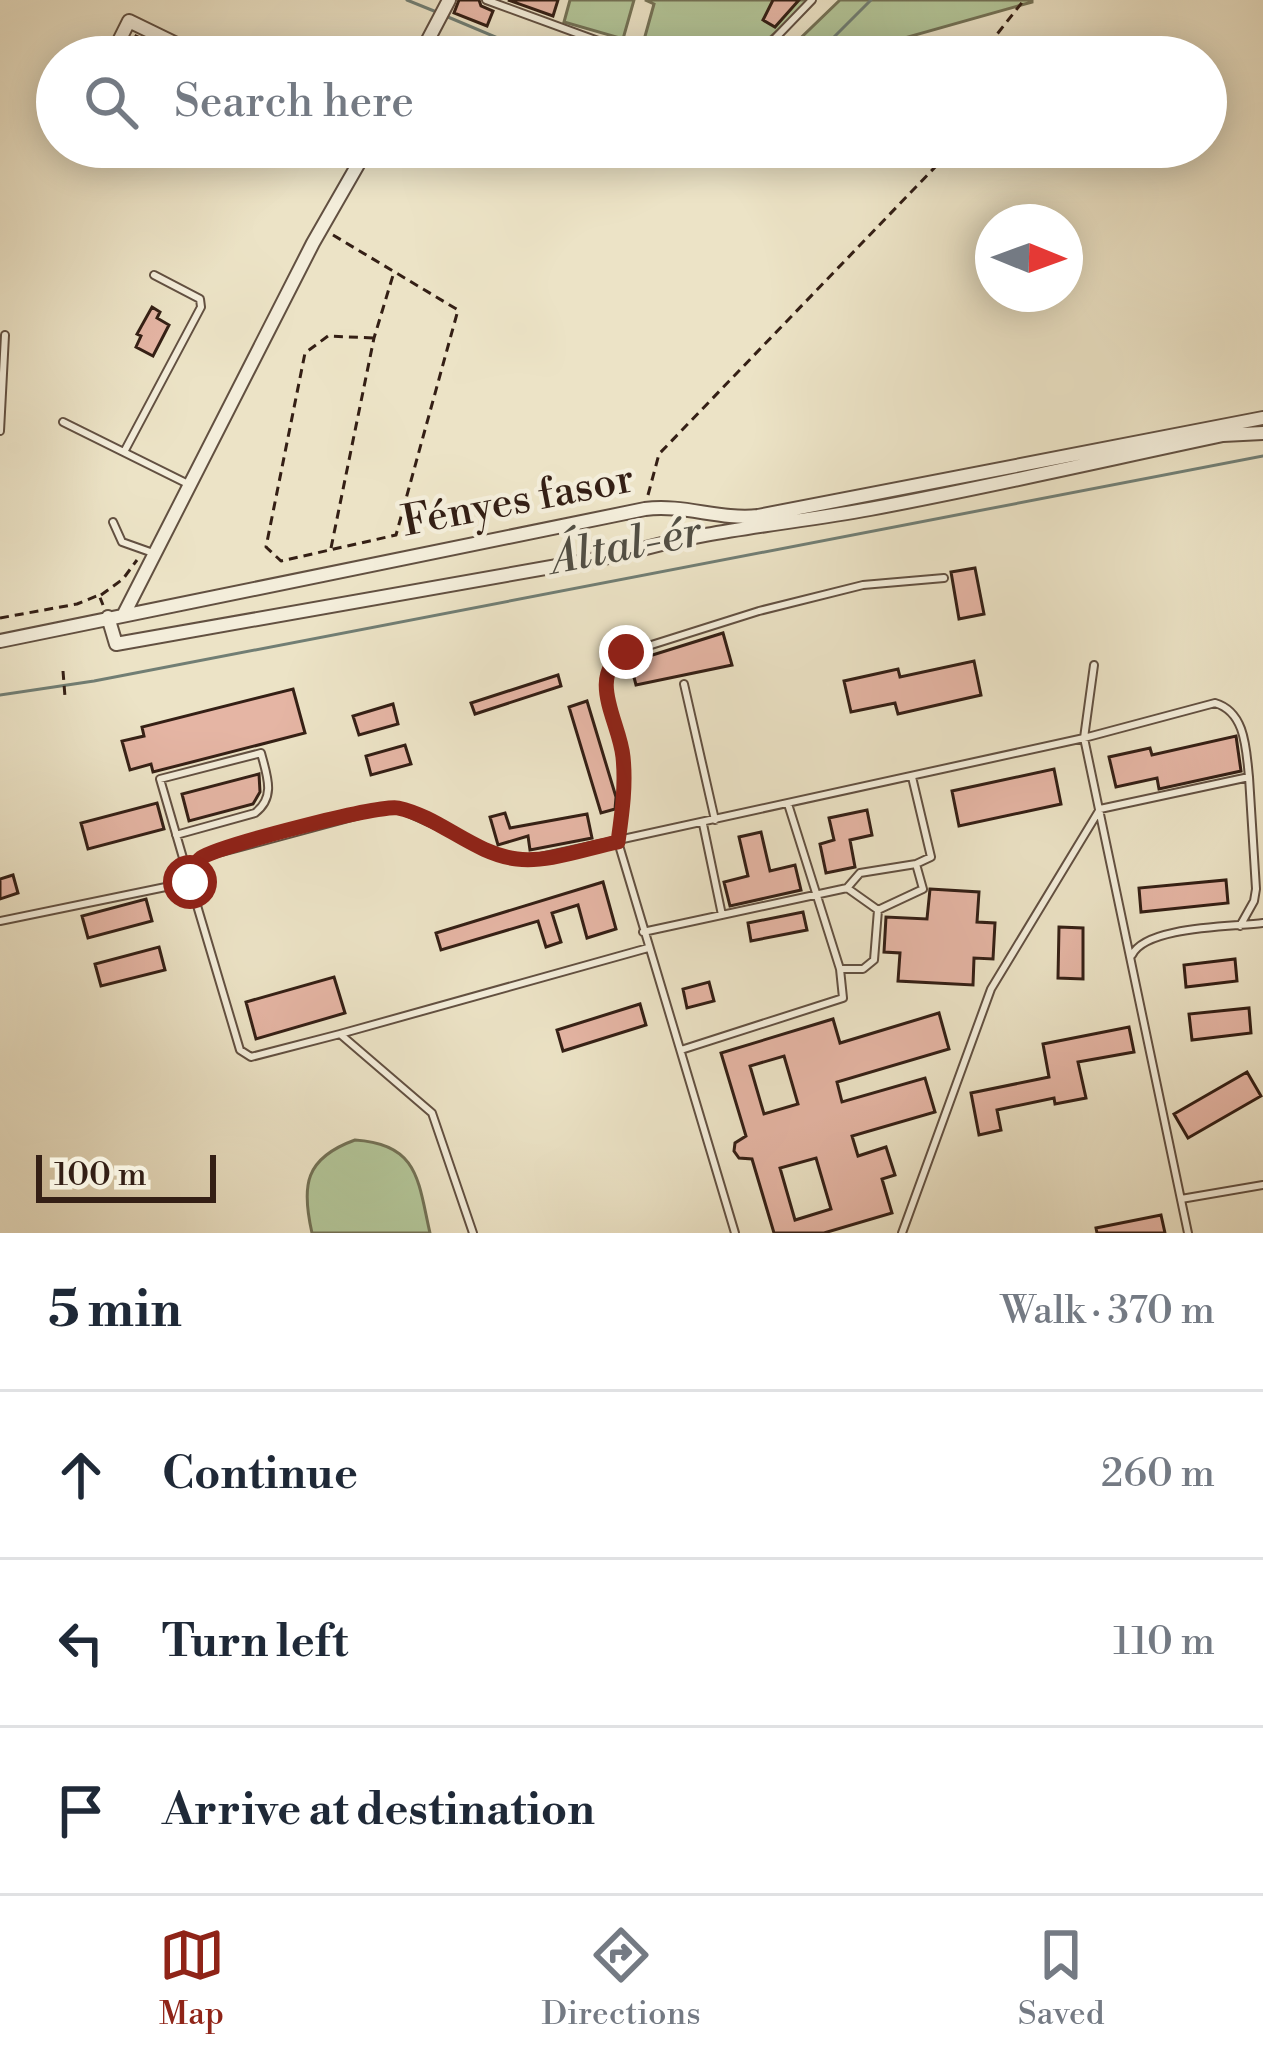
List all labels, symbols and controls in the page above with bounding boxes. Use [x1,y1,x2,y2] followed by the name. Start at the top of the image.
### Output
[36,36,1227,168] search box
[78,69,144,135] icon: search
[174,74,414,131] text: Search here
[975,204,1083,312] north arrow
[397,453,639,550] street label: Fényes fasor
[540,500,707,590] water label: Által-ér
[599,625,653,679] route end
[163,855,217,909] route start
[36,1149,216,1202] scale bar
[54,1155,147,1196] text: 100 m
[48,1279,182,1343] text: 5 min
[1000,1287,1215,1336] text: Walk · 370 m
[48,1442,114,1508] icon: ahead
[162,1446,358,1503] text: Continue
[1101,1450,1215,1499] text: 260 m
[48,1610,114,1676] icon: left
[162,1614,348,1671] text: Turn left
[1113,1618,1215,1667] text: 110 m
[48,1778,114,1844] icon: arrive
[162,1782,595,1839] text: Arrive at destination
[159,1922,225,2035] tab: Map
[542,1922,701,2035] tab: Directions
[1018,1922,1104,2035] tab: Saved

